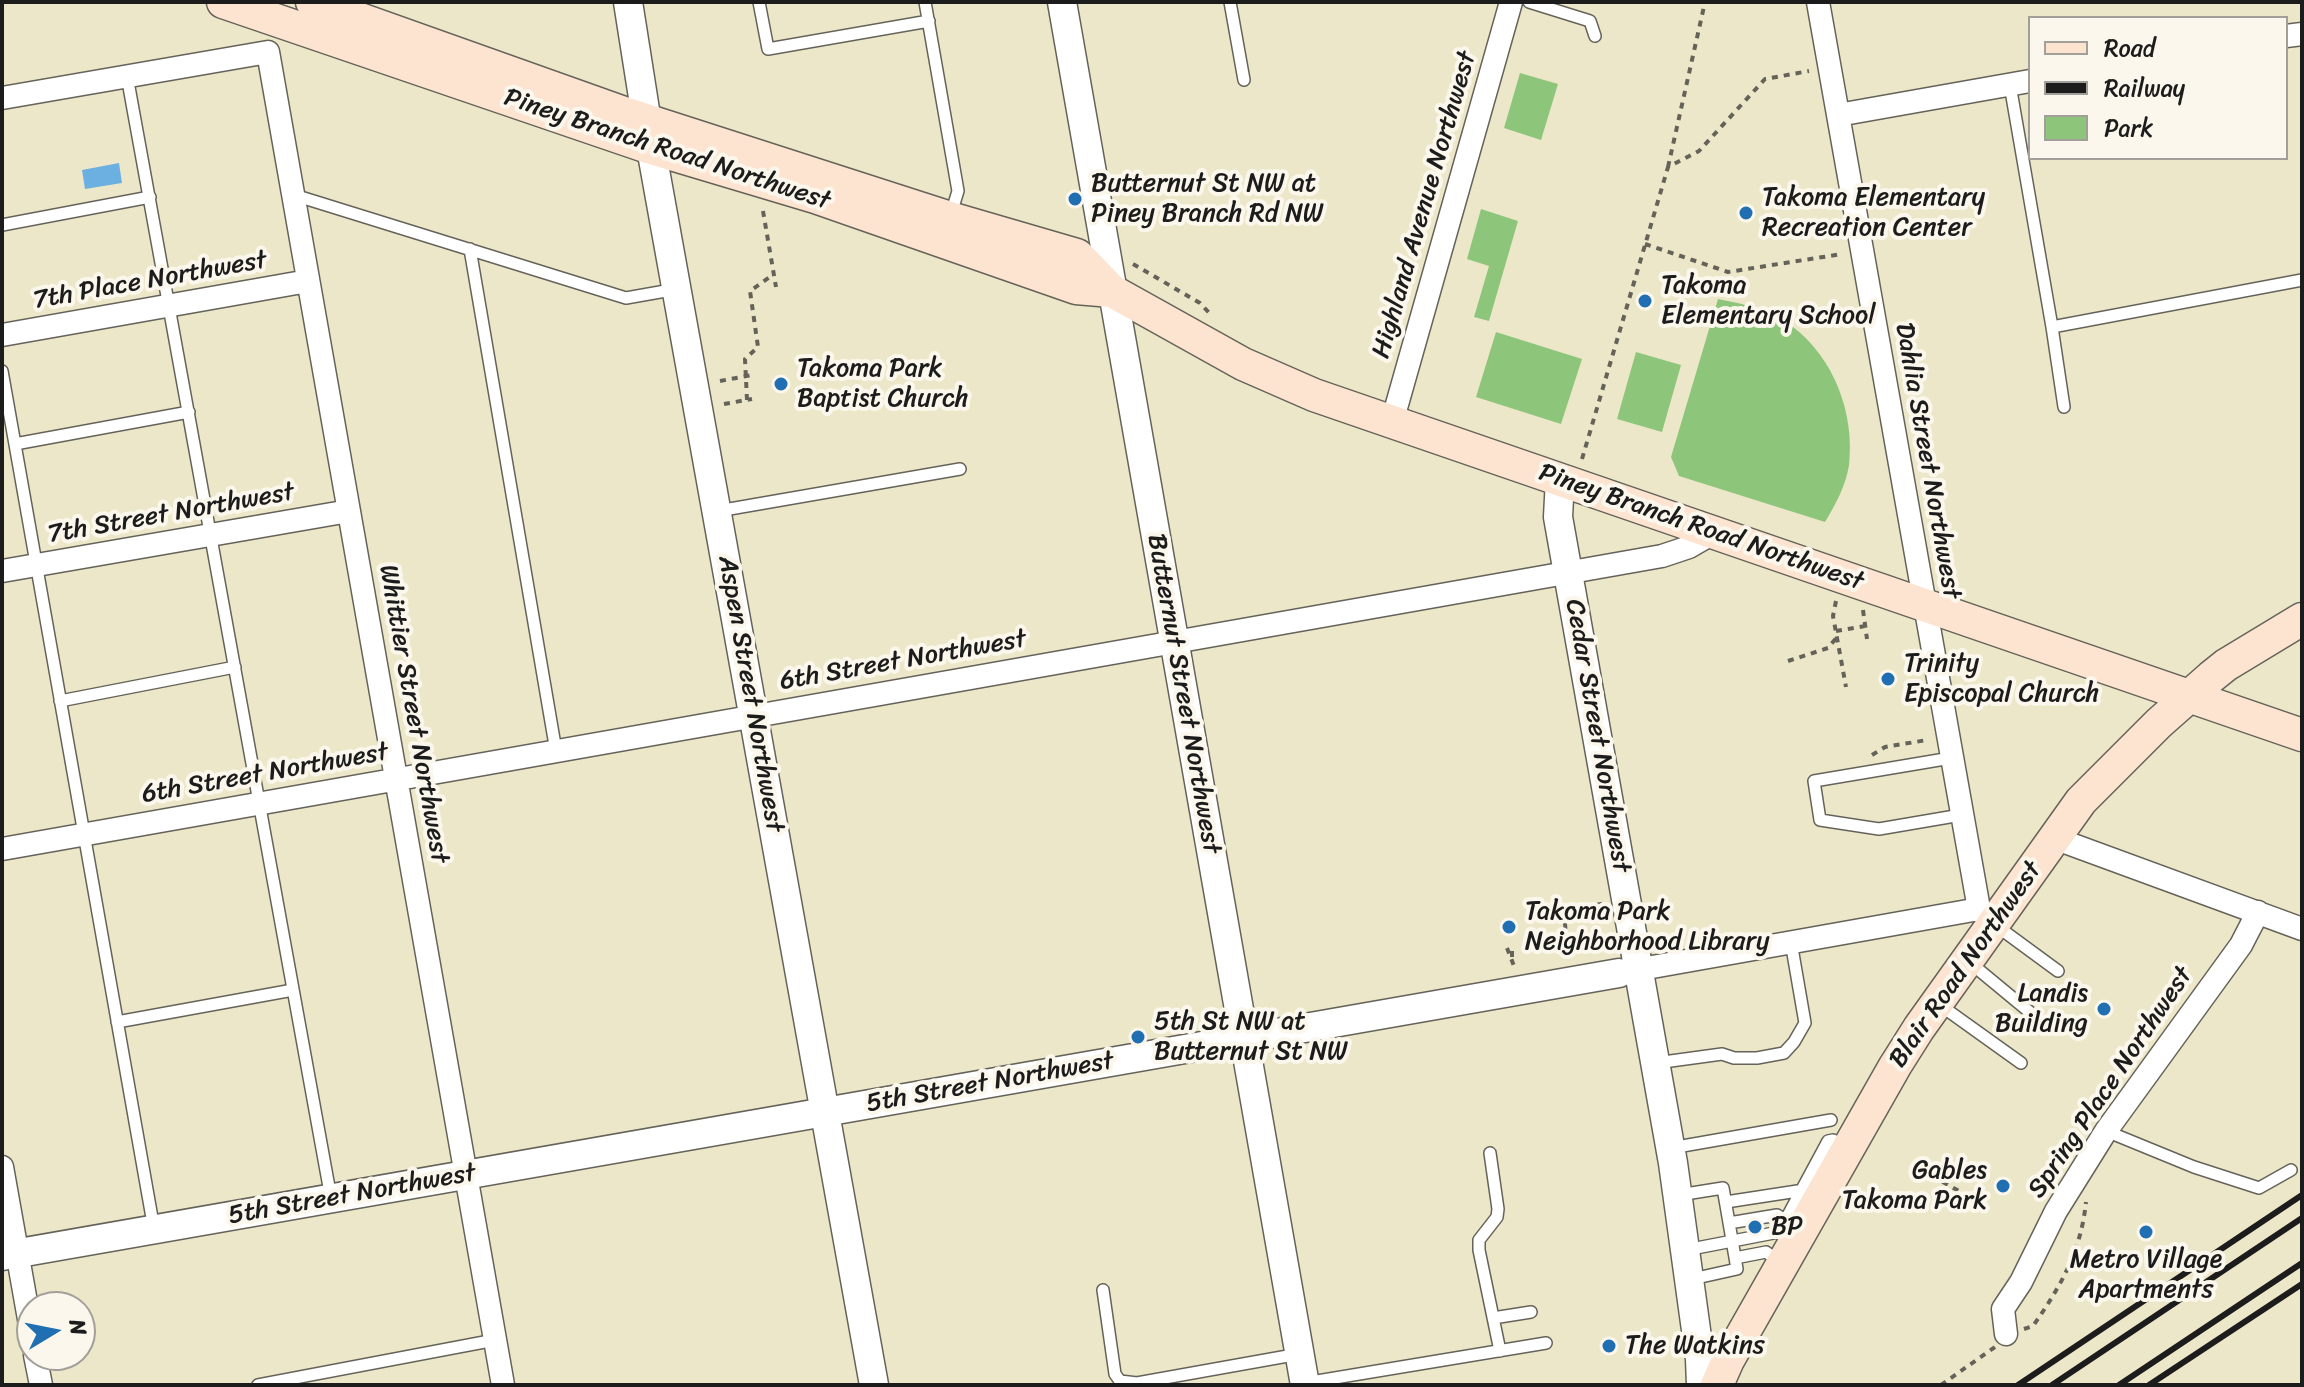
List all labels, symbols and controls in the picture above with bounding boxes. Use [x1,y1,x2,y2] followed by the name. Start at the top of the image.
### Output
[2028,16,2288,160] legend
[2104,27,2155,69] text: Road
[1366,48,1484,362] street label: Highland Avenue Northwest
[2104,67,2185,109] text: Railway
[500,82,834,218] street label: Piney Branch Road Northwest
[2104,107,2153,149] text: Park
[1091,168,1324,230] place label: Butternut St NW at Piney Branch Rd NW
[1762,182,1985,244] place label: Takoma Elementary Recreation Center
[1066,190,1084,208] marker: Butternut St NW at Piney Branch Rd NW
[1737,204,1755,222] marker: Takoma Elementary Recreation Center
[31,245,269,317] street label: 7th Place Northwest
[1661,270,1876,332] place label: Takoma Elementary School
[1636,292,1654,310] marker: Takoma Elementary School
[1887,321,1967,601] street label: Dahlia Street Northwest
[797,353,969,414] place label: Takoma Park Baptist Church
[772,375,790,393] marker: Takoma Park Baptist Church
[1535,458,1867,598] street label: Piney Branch Road Northwest
[45,477,297,551] street label: 7th Street Northwest
[1140,532,1226,856] street label: Butternut Street Northwest
[710,553,790,835] street label: Aspen Street Northwest
[371,562,455,866] street label: Whittier Street Northwest
[1558,597,1636,875] street label: Cedar Street Northwest
[777,624,1029,698] street label: 6th Street Northwest
[1904,648,2099,710] place label: Trinity Episcopal Church
[1879,670,1897,688] marker: Trinity Episcopal Church
[139,737,391,811] street label: 6th Street Northwest
[1883,856,2049,1074] street label: Blair Road Northwest
[1525,896,1770,958] place label: Takoma Park Neighborhood Library
[1500,918,1518,936] marker: Takoma Park Neighborhood Library
[2022,962,2200,1204] street label: Spring Place Northwest
[1995,978,2088,1040] place label: Landis Building
[2095,1000,2113,1018] marker: Landis Building
[1154,1006,1348,1068] place label: 5th St NW at Butternut St NW
[1129,1028,1147,1046] marker: 5th St NW at Butternut St NW
[864,1046,1116,1120] street label: 5th Street Northwest
[1842,1155,1987,1216] place label: Gables Takoma Park
[226,1158,478,1232] street label: 5th Street Northwest
[1994,1177,2012,1195] marker: Gables Takoma Park
[1771,1211,1803,1243] place label: BP
[1746,1218,1764,1236] marker: BP
[2137,1223,2155,1241] marker: Metro Village Apartments
[2070,1244,2222,1306] place label: Metro Village Apartments
[16,1291,96,1371] north arrow
[58,1316,99,1338] text: N
[1625,1330,1765,1362] place label: The Watkins
[1600,1337,1618,1355] marker: The Watkins

